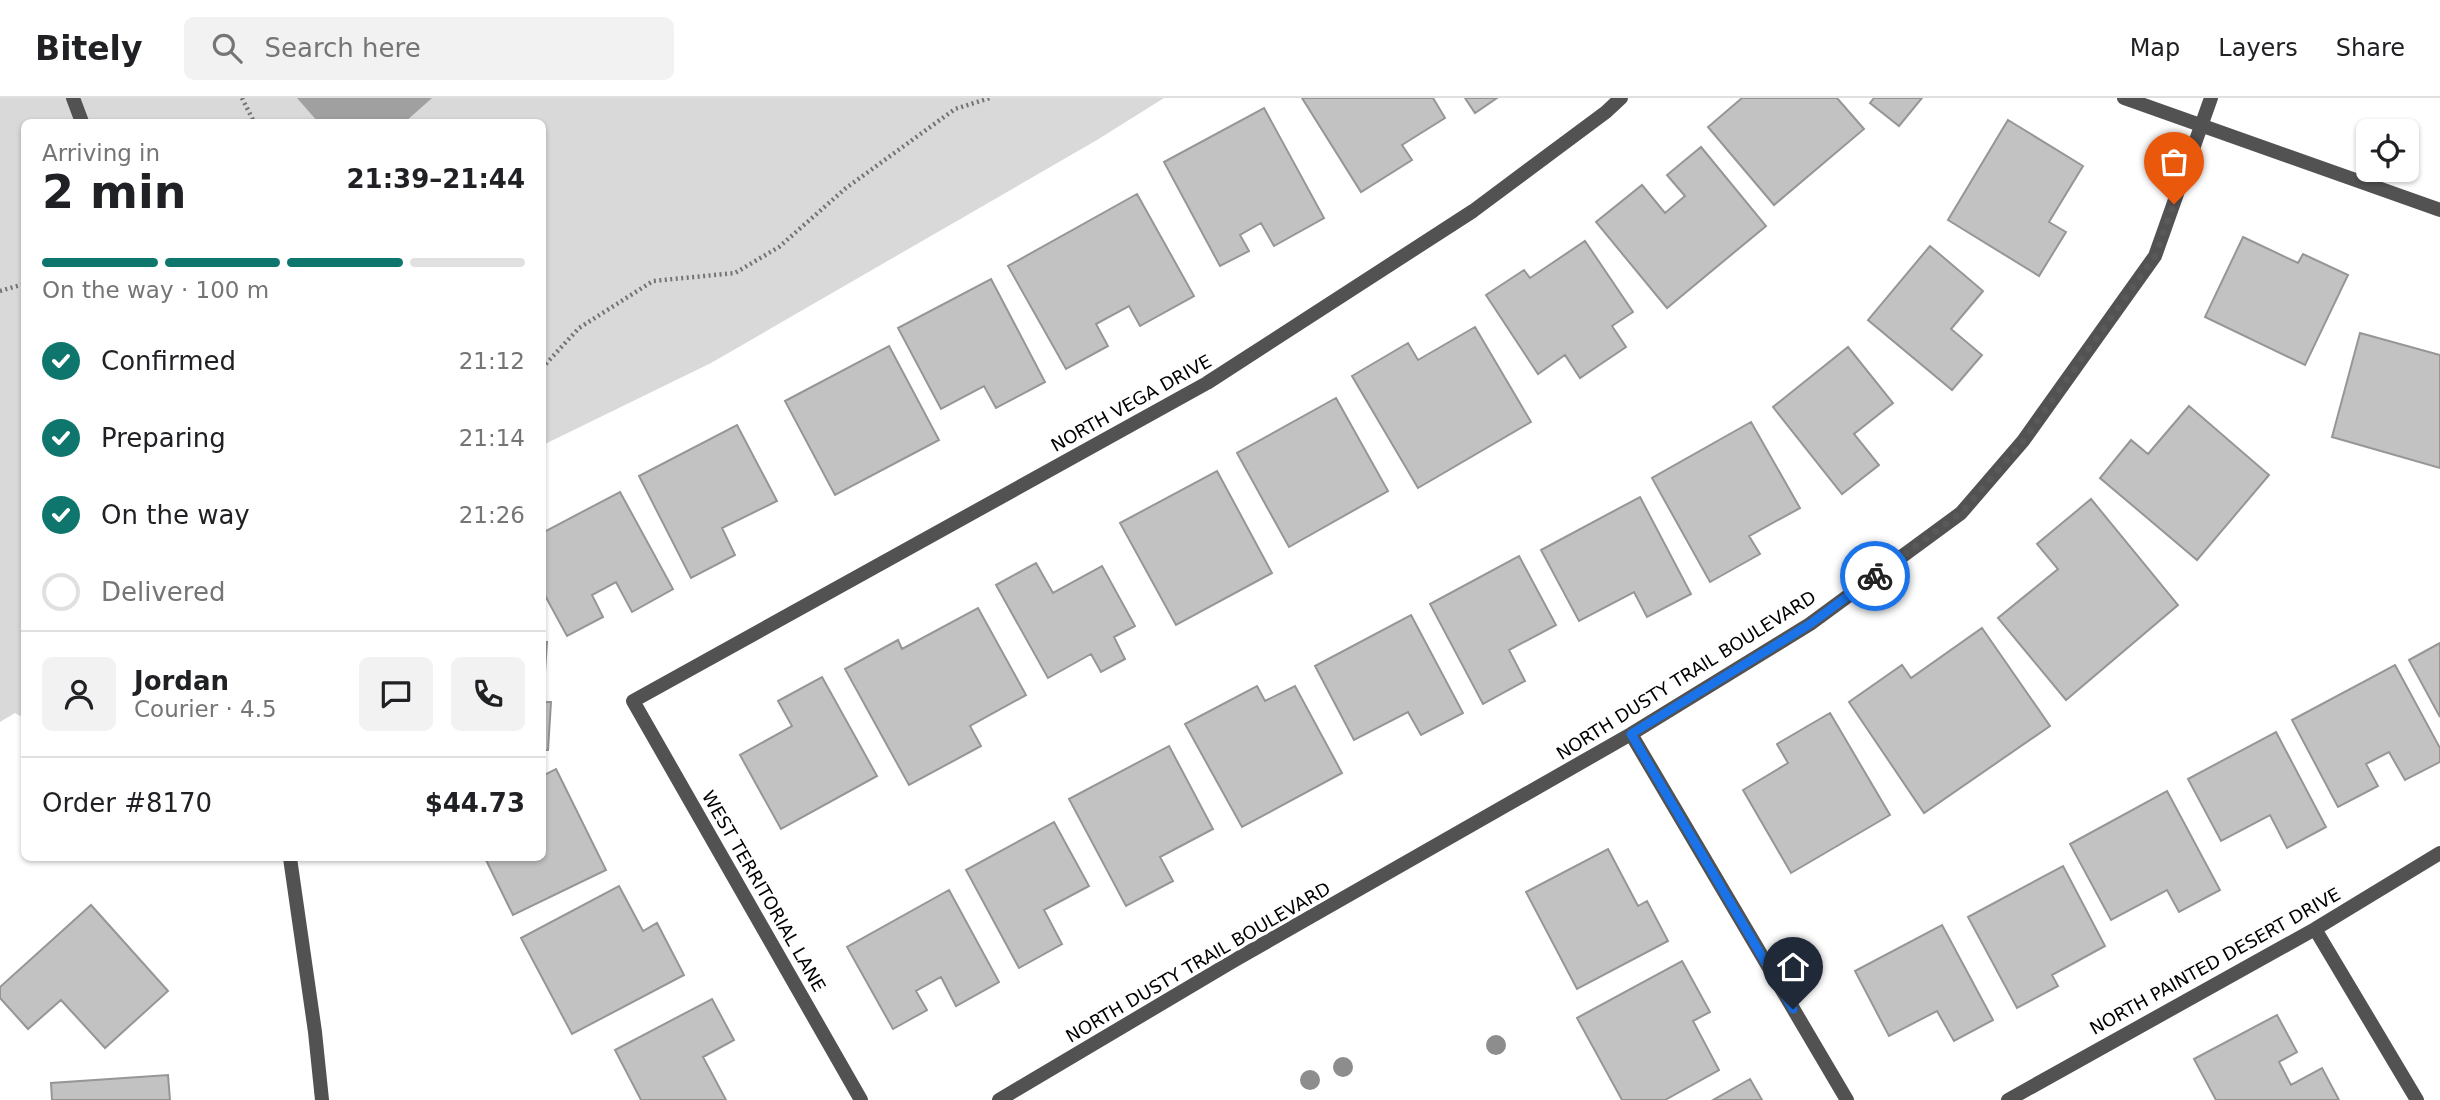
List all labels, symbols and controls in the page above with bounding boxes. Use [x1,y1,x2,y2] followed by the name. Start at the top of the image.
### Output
[184,17,674,80] search box
[35,29,142,68] text: Bitely
[208,29,246,67] icon: search
[264,33,421,63] text: Search here
[2130,34,2180,62] text: Map
[2218,34,2298,62] text: Layers
[2336,34,2405,62] text: Share
[2356,119,2419,182] map controls
[2356,119,2419,182] button: locate
[2144,132,2204,204] pin
[42,140,160,166] text: Arriving in
[2155,143,2193,181] icon: bag
[346,164,525,194] text: 21:39–21:44
[42,165,186,219] text: 2 min
[42,277,269,303] text: On the way · 100 m
[42,342,80,380] icon: check
[101,346,236,376] text: Confirmed
[459,348,525,374] text: 21:12
[1047,350,1215,456] street label: NORTH VEGA DRIVE
[42,419,80,457] icon: check
[101,423,226,453] text: Preparing
[459,425,525,451] text: 21:14
[42,496,80,534] icon: check
[101,500,250,530] text: On the way
[459,502,525,528] text: 21:26
[1840,541,1910,611] courier
[1856,557,1894,595] icon: bike
[101,577,225,607] text: Delivered
[1552,586,1820,764] street label: NORTH DUSTY TRAIL BOULEVARD
[42,657,116,731] button: person
[359,657,433,731] button: chat
[451,657,525,731] button: phone
[134,666,229,696] text: Jordan
[134,696,277,722] text: Courier · 4.5
[698,787,830,995] street label: WEST TERRITORIAL LANE
[42,788,212,818] text: Order #8170
[425,788,525,818] text: $44.73
[1062,877,1334,1047] street label: NORTH DUSTY TRAIL BOULEVARD
[2086,883,2344,1039] street label: NORTH PAINTED DESERT DRIVE
[1763,937,1823,1009] pin
[1774,948,1812,986] icon: home

